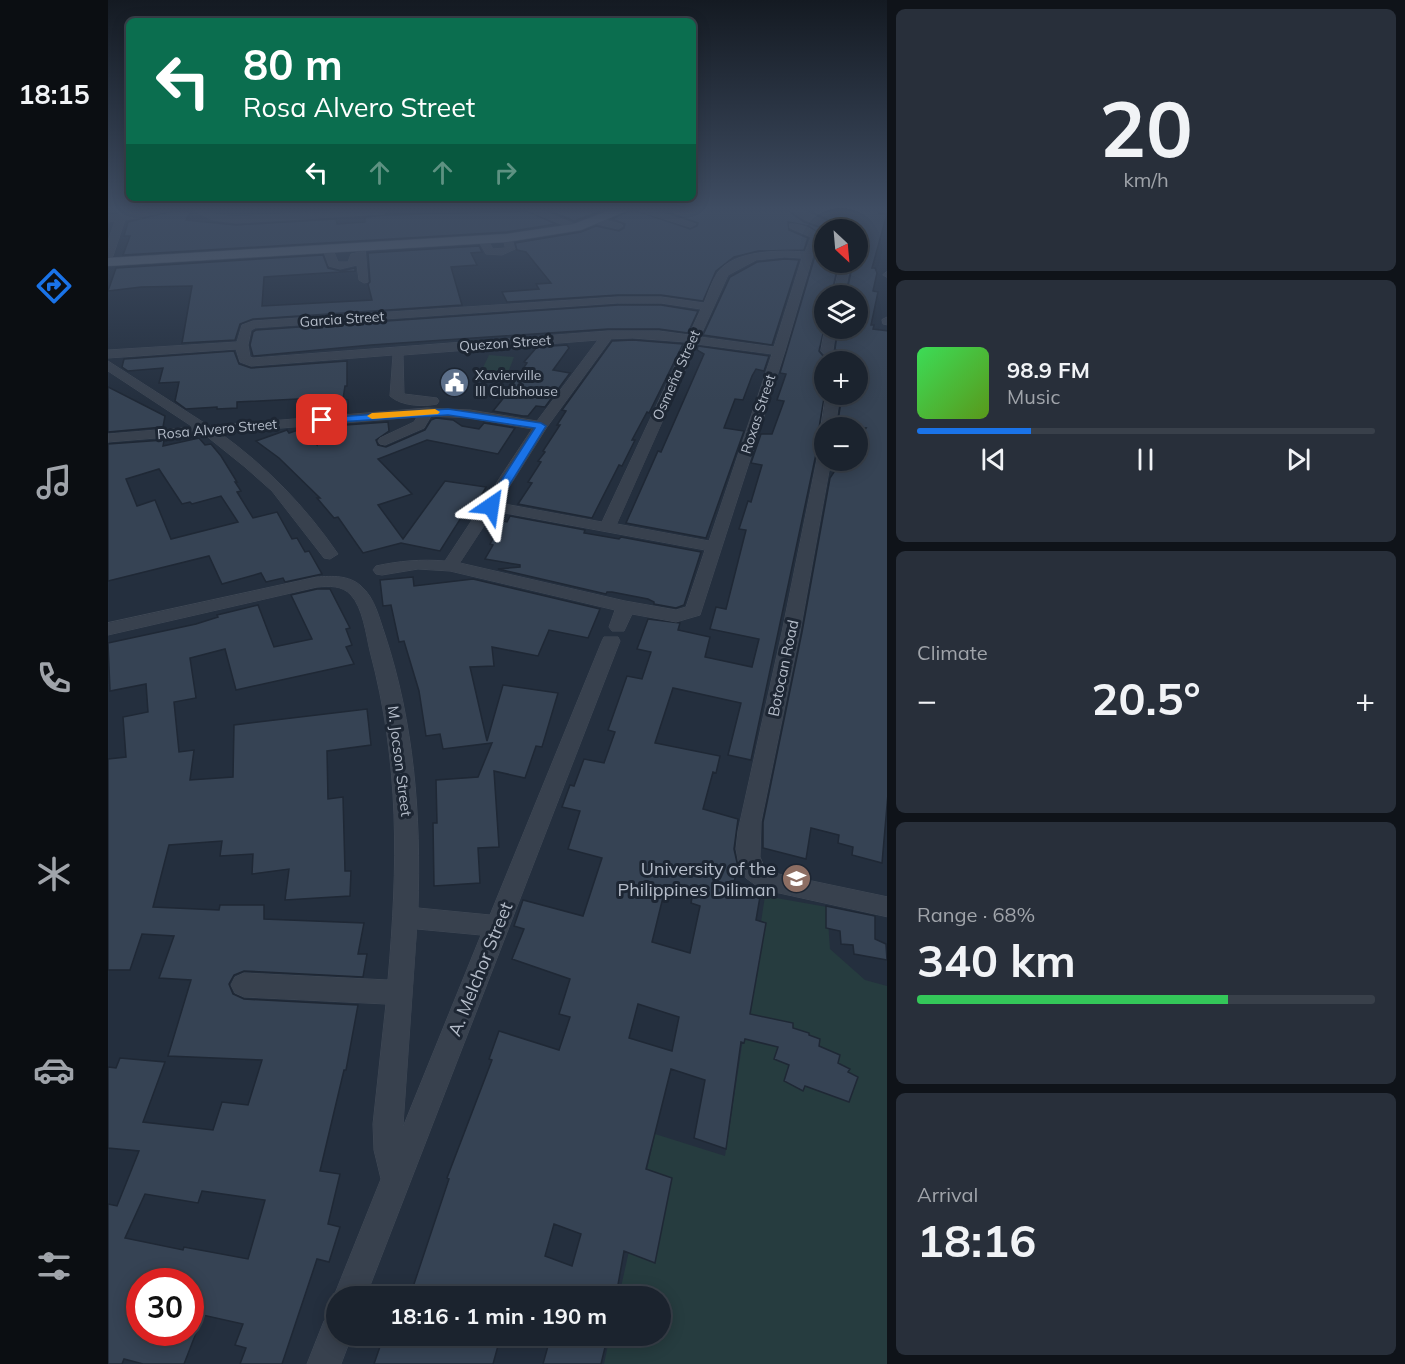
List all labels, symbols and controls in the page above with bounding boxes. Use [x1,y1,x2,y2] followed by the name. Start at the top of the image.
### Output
[243,38,343,91] text: 80 m
[144,42,222,120] icon: left
[18,77,90,111] text: 18:15
[1099,79,1193,177] text: 20
[243,90,475,124] text: Rosa Alvero Street
[300,156,333,189] icon: left
[363,156,396,189] icon: ahead
[426,156,459,189] icon: ahead
[489,156,522,189] icon: right
[1123,167,1169,192] text: km/h
[814,219,868,273] north arrow
[814,219,868,471] map controls
[33,265,75,307] icon: directions
[814,285,868,339] button: layers
[299,307,385,331] street label: Garcia Street
[648,327,704,423] street label: Osmeña Street
[458,331,552,355] street label: Quezon Street
[814,351,868,405] button: +
[1007,356,1090,384] text: 98.9 FM
[475,366,558,400] place label: Xavierville III Clubhouse
[438,367,470,399] public building icon: Xavierville III Clubhouse
[737,372,779,456] street label: Roxas Street
[1007,384,1060,409] text: Music
[296,394,347,445] pin
[305,403,338,436] icon: arrive
[156,415,278,443] street label: Rosa Alvero Street
[814,417,868,471] button: −
[977,443,1010,476] icon: previous
[1129,443,1162,476] icon: pause
[1282,443,1315,476] icon: next
[33,461,75,503] icon: music
[459,474,523,538] position arrow
[763,618,803,718] street label: Botocan Road
[917,640,988,665] text: Climate
[33,657,75,699] icon: phone
[1091,670,1201,726] text: 20.5°
[917,679,937,720] text: −
[1355,679,1375,720] text: +
[384,705,416,817] street label: M. Jocson Street
[33,853,75,895] icon: climate
[618,857,776,901] place label: University of the Philippines Diliman
[781,862,813,894] school or university icon: University of the Philippines Diliman
[443,899,517,1039] street label: A. Melchor Street
[917,902,1035,927] text: Range · 68%
[917,932,1076,988] text: 340 km
[33,1049,75,1091] icon: car
[917,1182,978,1207] text: Arrival
[917,1212,1036,1268] text: 18:16
[33,1245,75,1287] icon: filters
[126,1268,204,1346] speed limit sign: 30
[390,1302,607,1330] text: 18:16 · 1 min · 190 m

